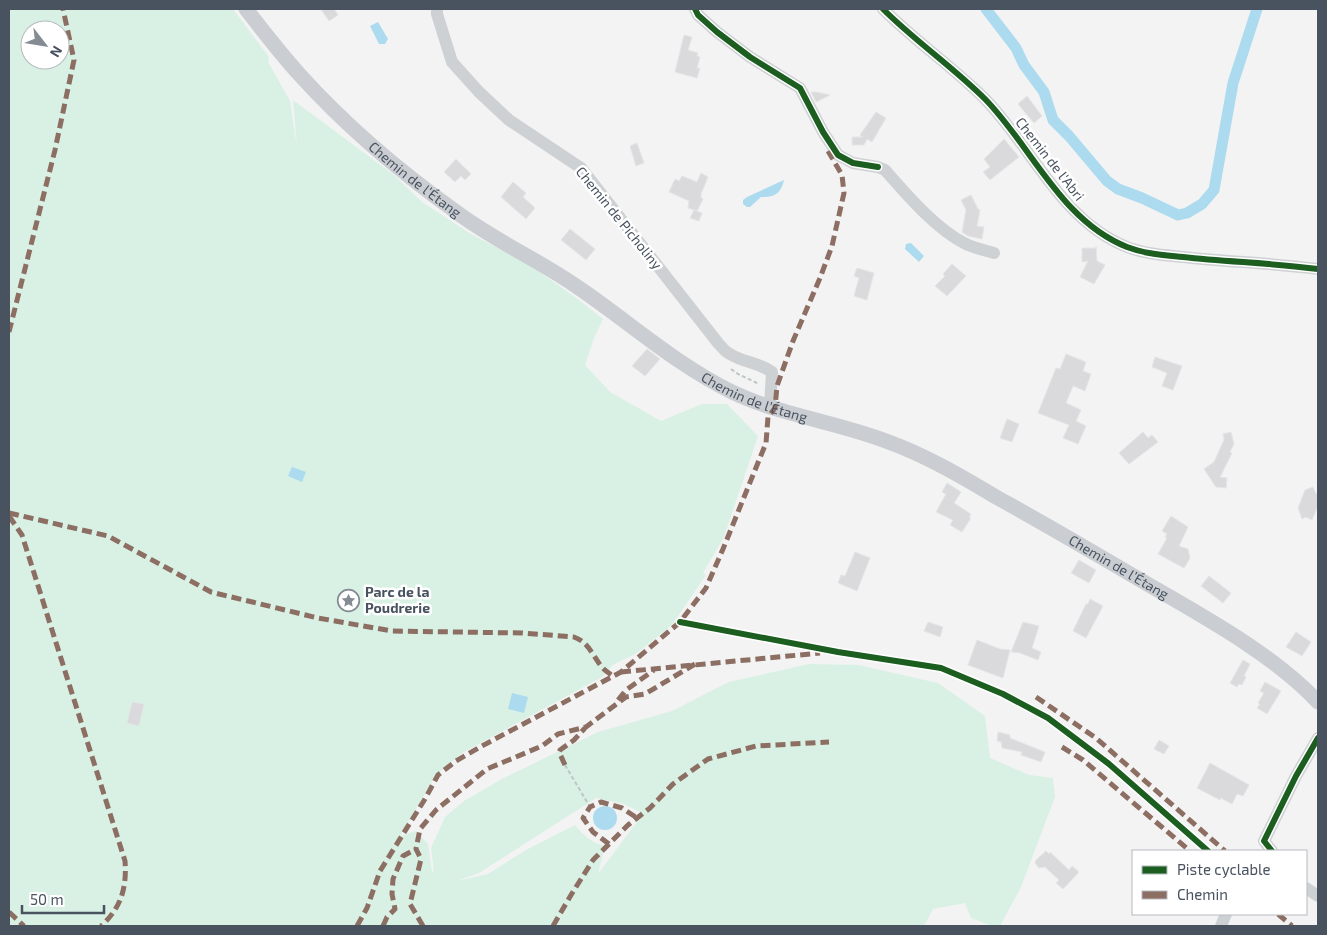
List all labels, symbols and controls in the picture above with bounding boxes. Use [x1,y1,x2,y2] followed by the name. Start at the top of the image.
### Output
[20,20,70,70] north arrow
[47,43,66,61] text: N
[1012,114,1088,204] street label: Chemin de l'Abri
[365,138,465,221] street label: Chemin de l’Étang
[573,163,666,273] street label: Chemin de Picholiny
[698,368,810,425] street label: Chemin de l’Étang
[1066,531,1172,603] street label: Chemin de l’Étang
[365,583,430,616] place label: Parc de la Poudrerie
[337,588,361,612] place icon: Parc de la Poudrerie
[1132,850,1307,915] legend
[1177,860,1271,878] text: Piste cyclable
[22,882,105,914] scale bar
[1177,885,1228,903] text: Chemin
[30,890,64,908] text: 50 m

